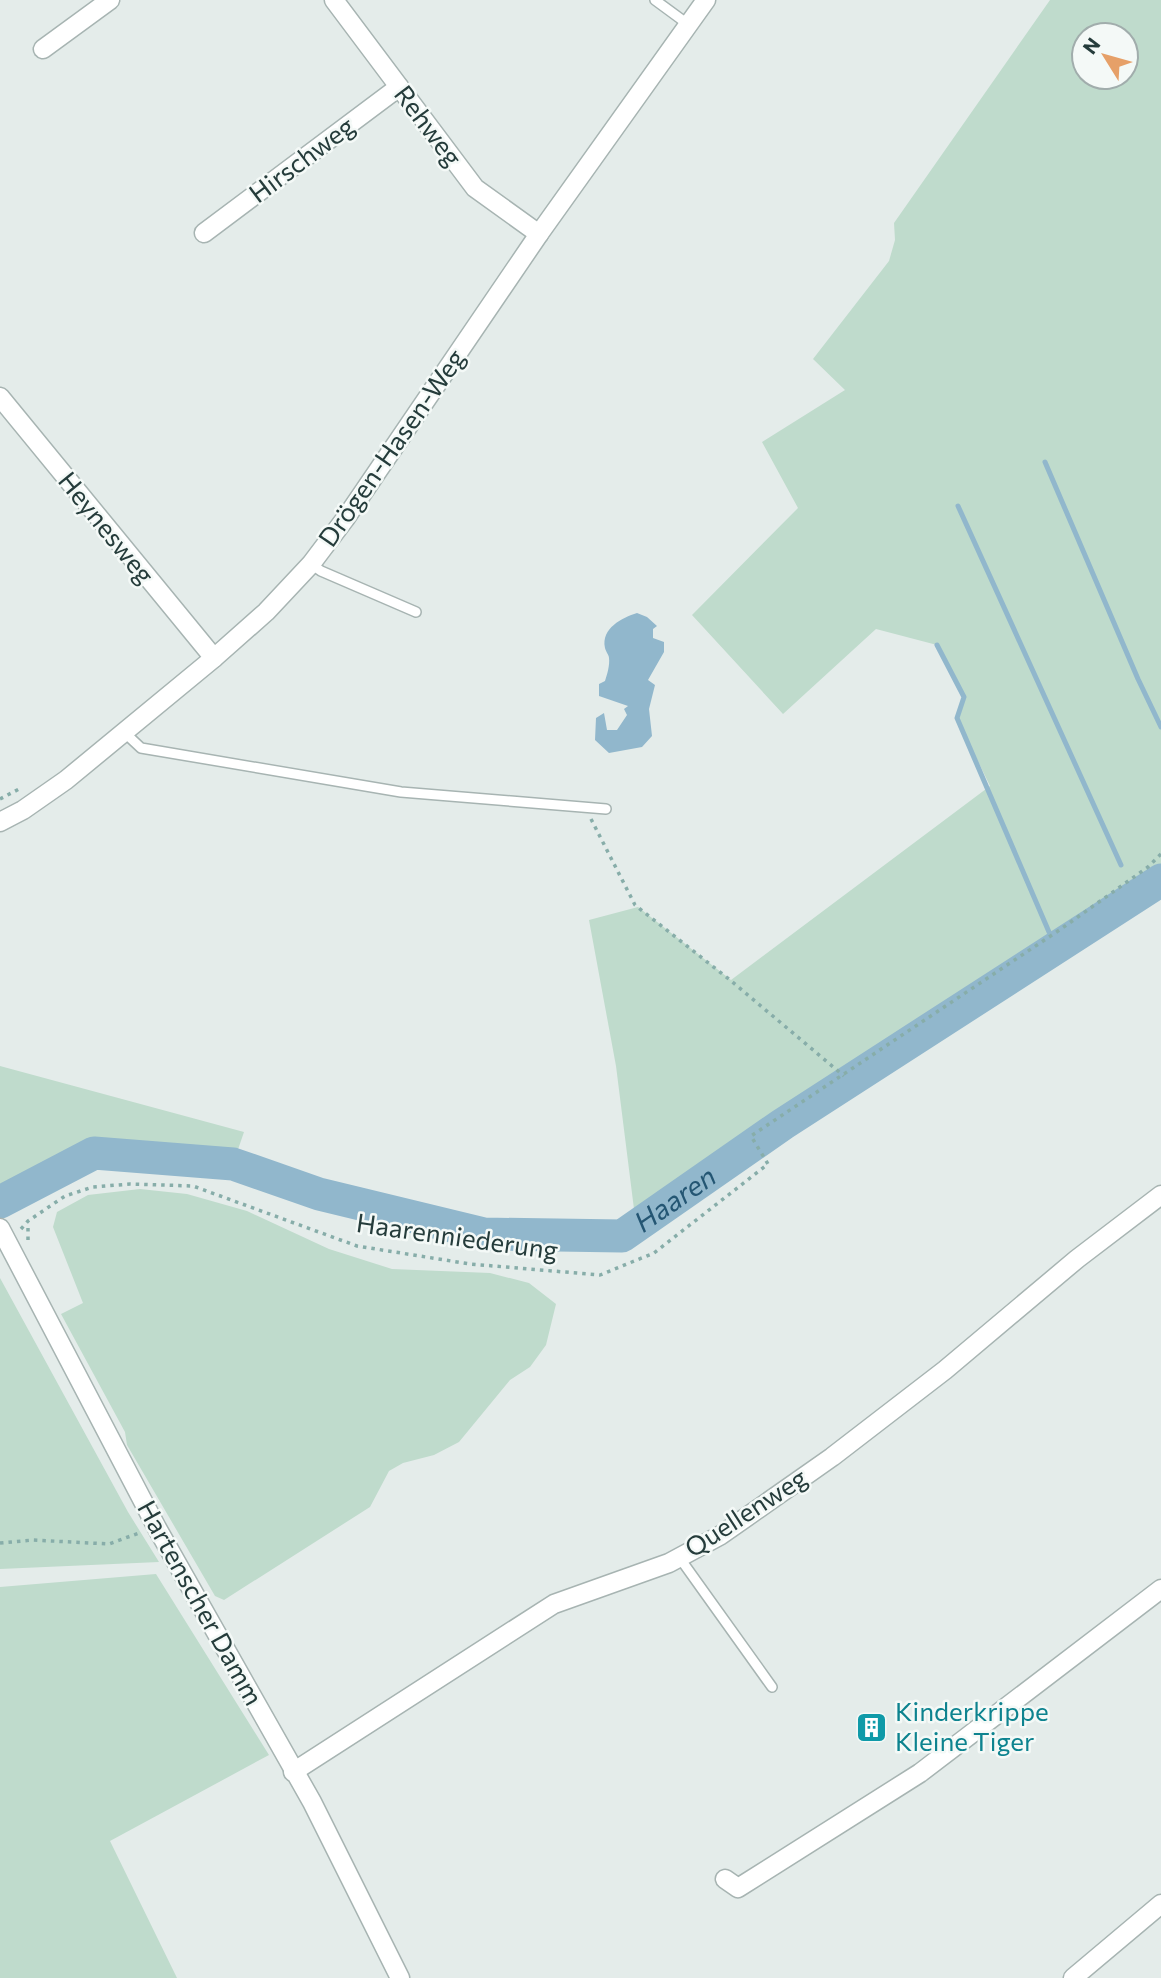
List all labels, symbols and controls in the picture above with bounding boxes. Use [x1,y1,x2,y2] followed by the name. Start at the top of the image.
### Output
[1070,21,1140,91] north arrow
[1078,33,1105,58] text: N
[389,79,470,172] street label: Rehweg
[242,109,360,208] street label: Hirschweg
[311,343,471,552] street label: Drögen-Hasen-Weg
[53,465,162,589] street label: Heynesweg
[627,1158,722,1238] water label: Haaren
[354,1206,560,1265] street label: Haarenniederung
[678,1461,812,1563] street label: Quellenweg
[132,1494,270,1710] street label: Hartenscher Damm
[895,1695,1049,1756] place label: Kinderkrippe Kleine Tiger
[855,1710,889,1744] building icon: Kinderkrippe Kleine Tiger

